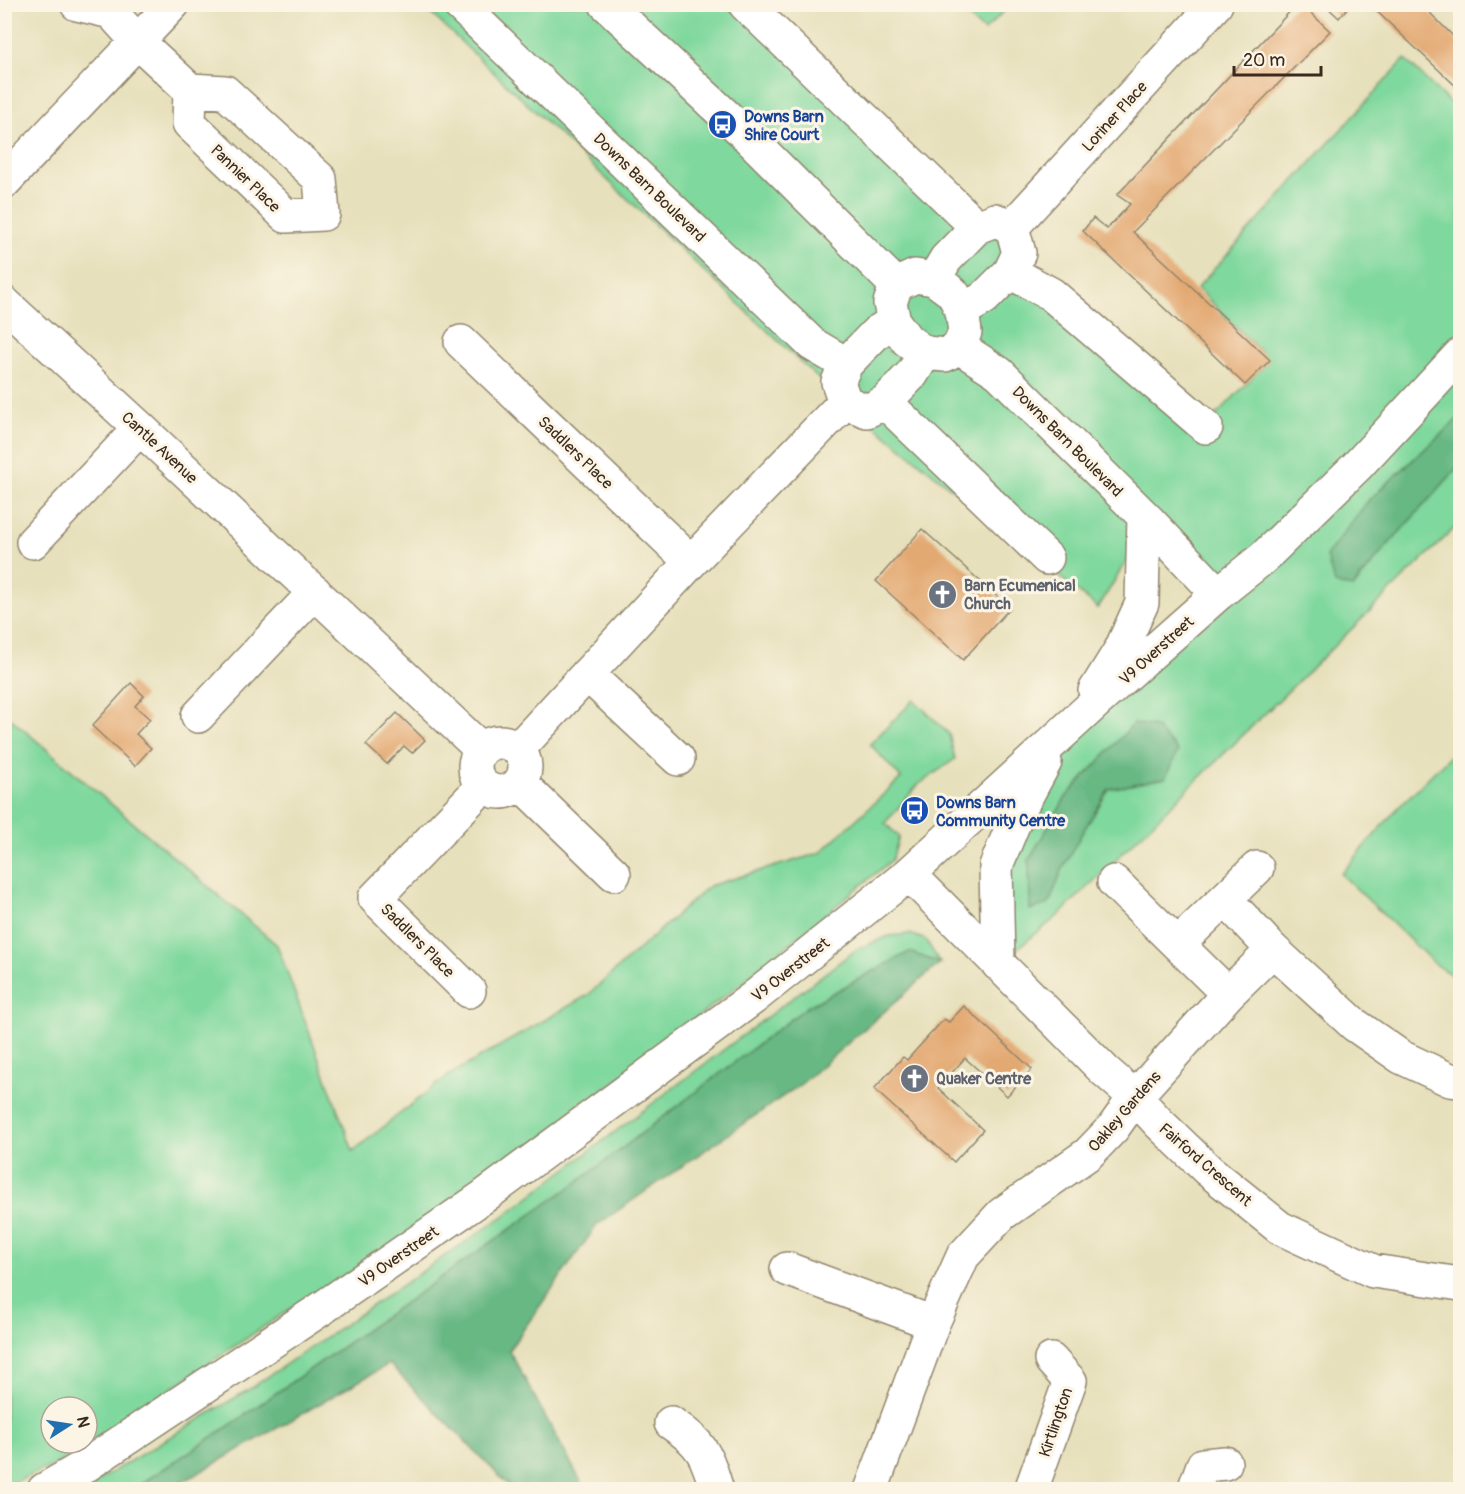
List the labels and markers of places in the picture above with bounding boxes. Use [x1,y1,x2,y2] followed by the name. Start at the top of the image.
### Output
[744,107,824,145] place label: Downs Barn Shire Court
[707,109,739,141] bus stop icon: Downs Barn Shire Court
[964,576,1076,614] place label: Barn Ecumenical Church
[927,578,959,610] church icon: Barn Ecumenical Church
[936,793,1066,831] place label: Downs Barn Community Centre
[899,795,931,827] bus stop icon: Downs Barn Community Centre
[899,1062,931,1094] church icon: Quaker Centre
[936,1069,1032,1089] place label: Quaker Centre

